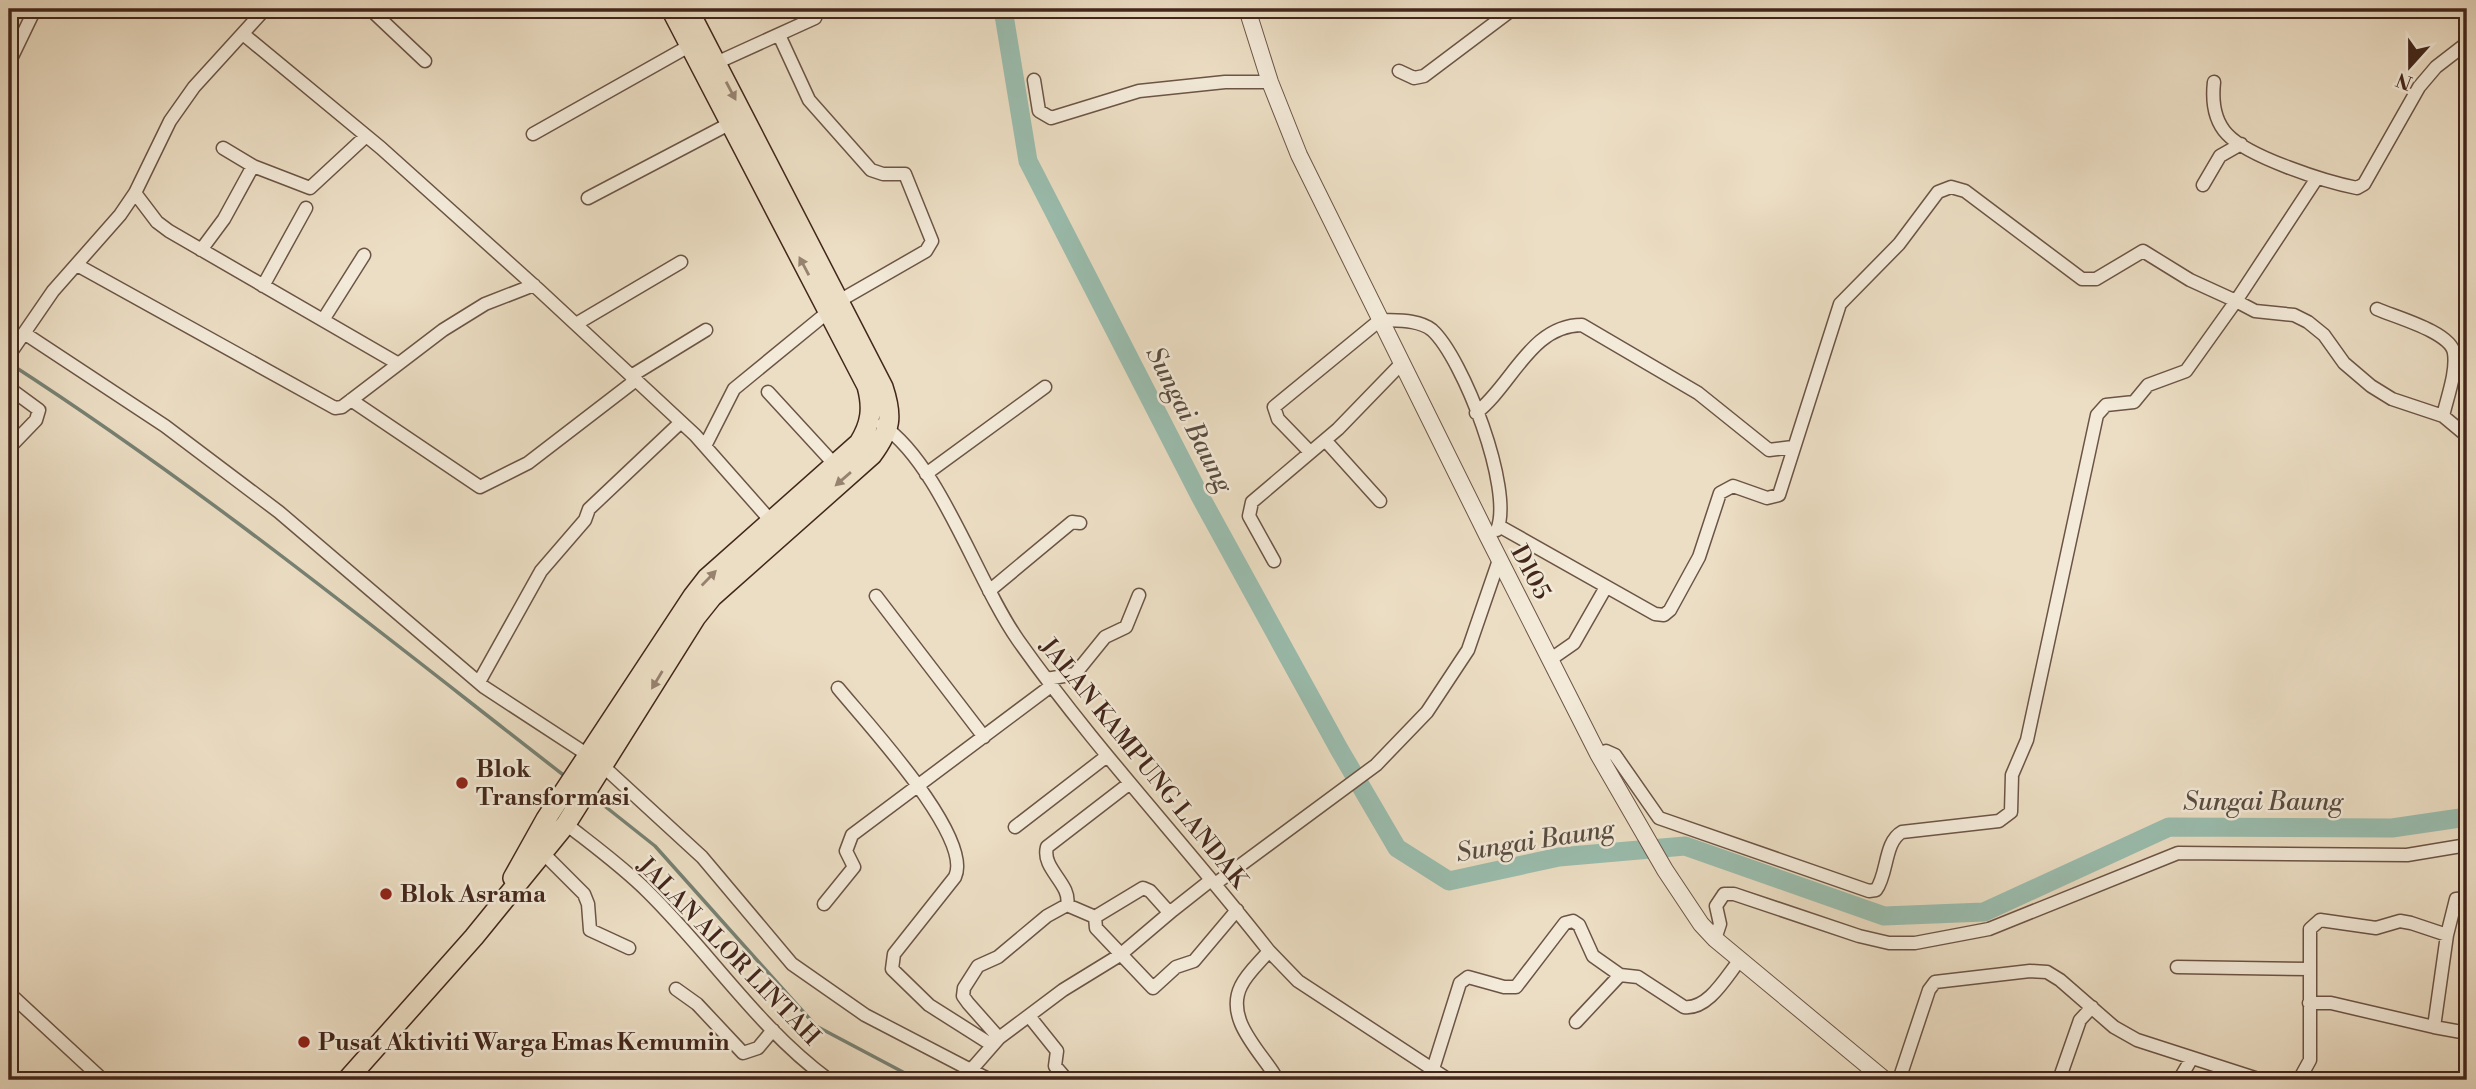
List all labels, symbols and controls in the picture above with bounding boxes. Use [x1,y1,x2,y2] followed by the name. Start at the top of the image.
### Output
[2374,32,2444,102] north arrow
[2393,67,2416,95] text: N
[725,81,736,101] one-way arrow
[798,257,810,276] one-way arrow
[1139,341,1240,499] water label: Sungai Baung
[835,471,852,487] one-way arrow
[1503,540,1557,605] street label: D105
[701,569,718,586] one-way arrow
[1032,632,1254,896] street label: JALAN KAMPUNG LANDAK
[650,671,663,690] one-way arrow
[476,755,630,813] place label: Blok Transformasi
[454,775,470,791] marker: Blok Transformasi
[2183,786,2344,818] water label: Sungai Baung
[1454,812,1618,869] water label: Sungai Baung
[630,851,826,1052] street label: JALAN ALOR LINTAH
[400,880,547,910] place label: Blok Asrama
[378,886,394,902] marker: Blok Asrama
[318,1028,730,1058] place label: Pusat Aktiviti Warga Emas Kemumin
[296,1034,312,1050] marker: Pusat Aktiviti Warga Emas Kemumin

